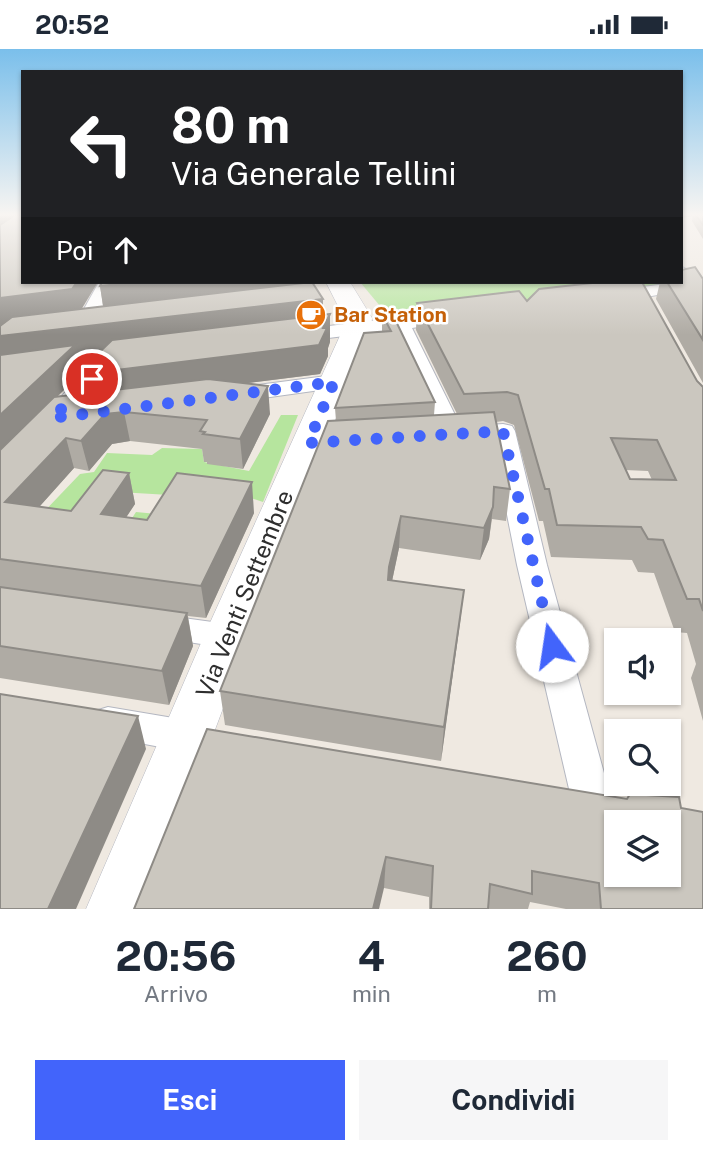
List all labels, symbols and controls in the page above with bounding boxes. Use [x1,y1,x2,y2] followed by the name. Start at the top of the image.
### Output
[35,9,109,40] text: 20:52
[171,96,290,154] text: 80 m
[56,98,147,189] icon: left
[171,155,456,192] text: Via Generale Tellini
[107,231,145,269] icon: ahead
[56,235,93,266] text: Poi
[294,298,328,332] cafe icon: Bar Station
[334,302,447,327] place label: Bar Station
[62,349,122,409] pin
[73,360,111,398] icon: arrive
[190,486,299,702] street label: Via Venti Settembre
[515,609,589,683] position arrow
[604,628,681,887] map controls
[604,628,681,705] button: sound
[604,719,681,796] button: search
[604,810,681,887] button: layers
[115,931,237,980] text: 20:56
[358,931,385,980] text: 4
[506,931,588,980] text: 260
[144,980,208,1007] text: Arrivo
[352,980,391,1007] text: min
[537,980,557,1007] text: m
[35,1060,345,1140] button: Esci
[359,1060,668,1140] button: Condividi

